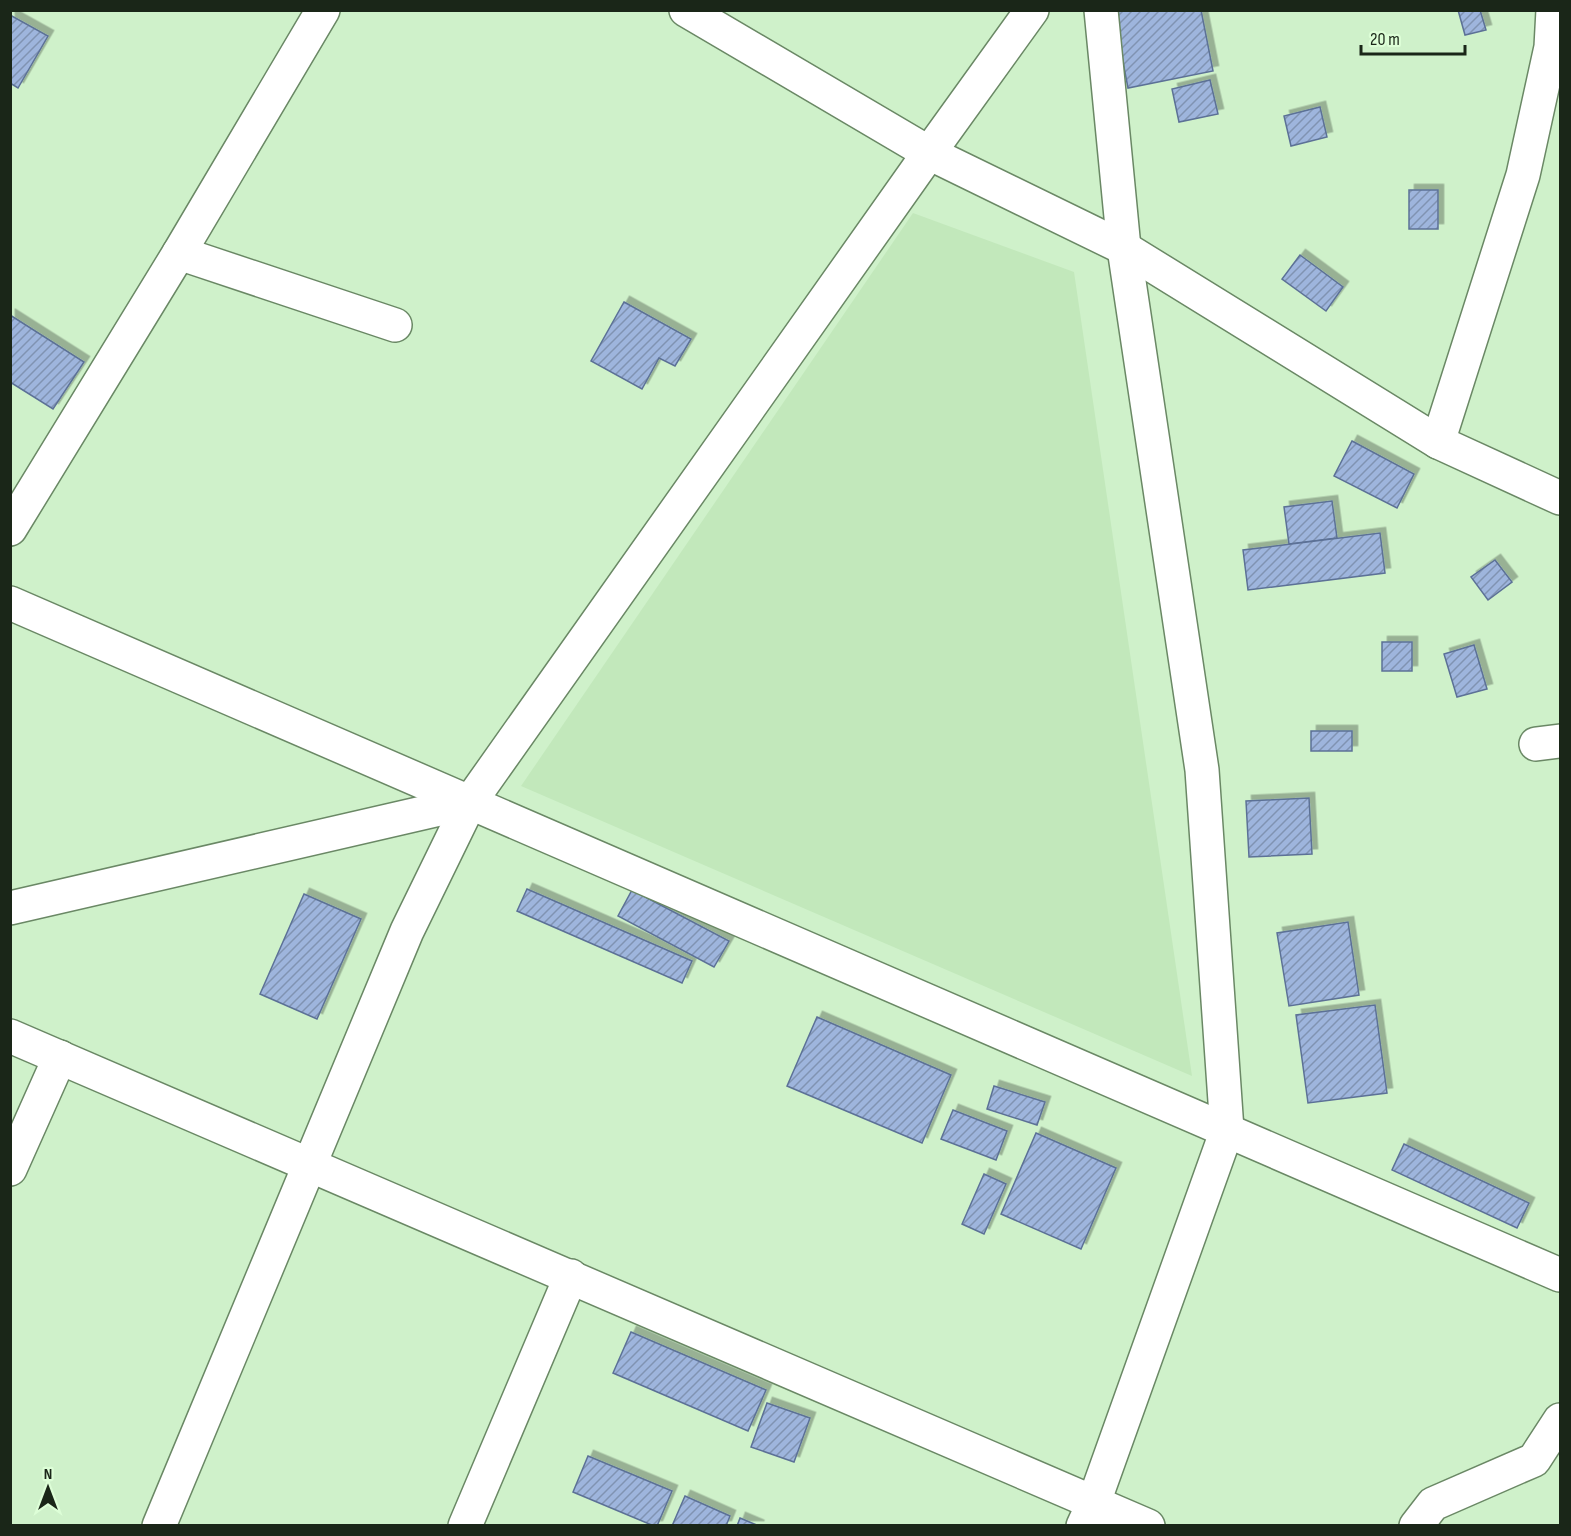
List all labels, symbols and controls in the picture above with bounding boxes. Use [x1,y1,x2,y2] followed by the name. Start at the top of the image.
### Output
[1361,18,1464,56] scale bar
[1370,29,1400,50] text: 20 m
[18,1458,78,1518] north arrow
[44,1465,52,1484] text: N

